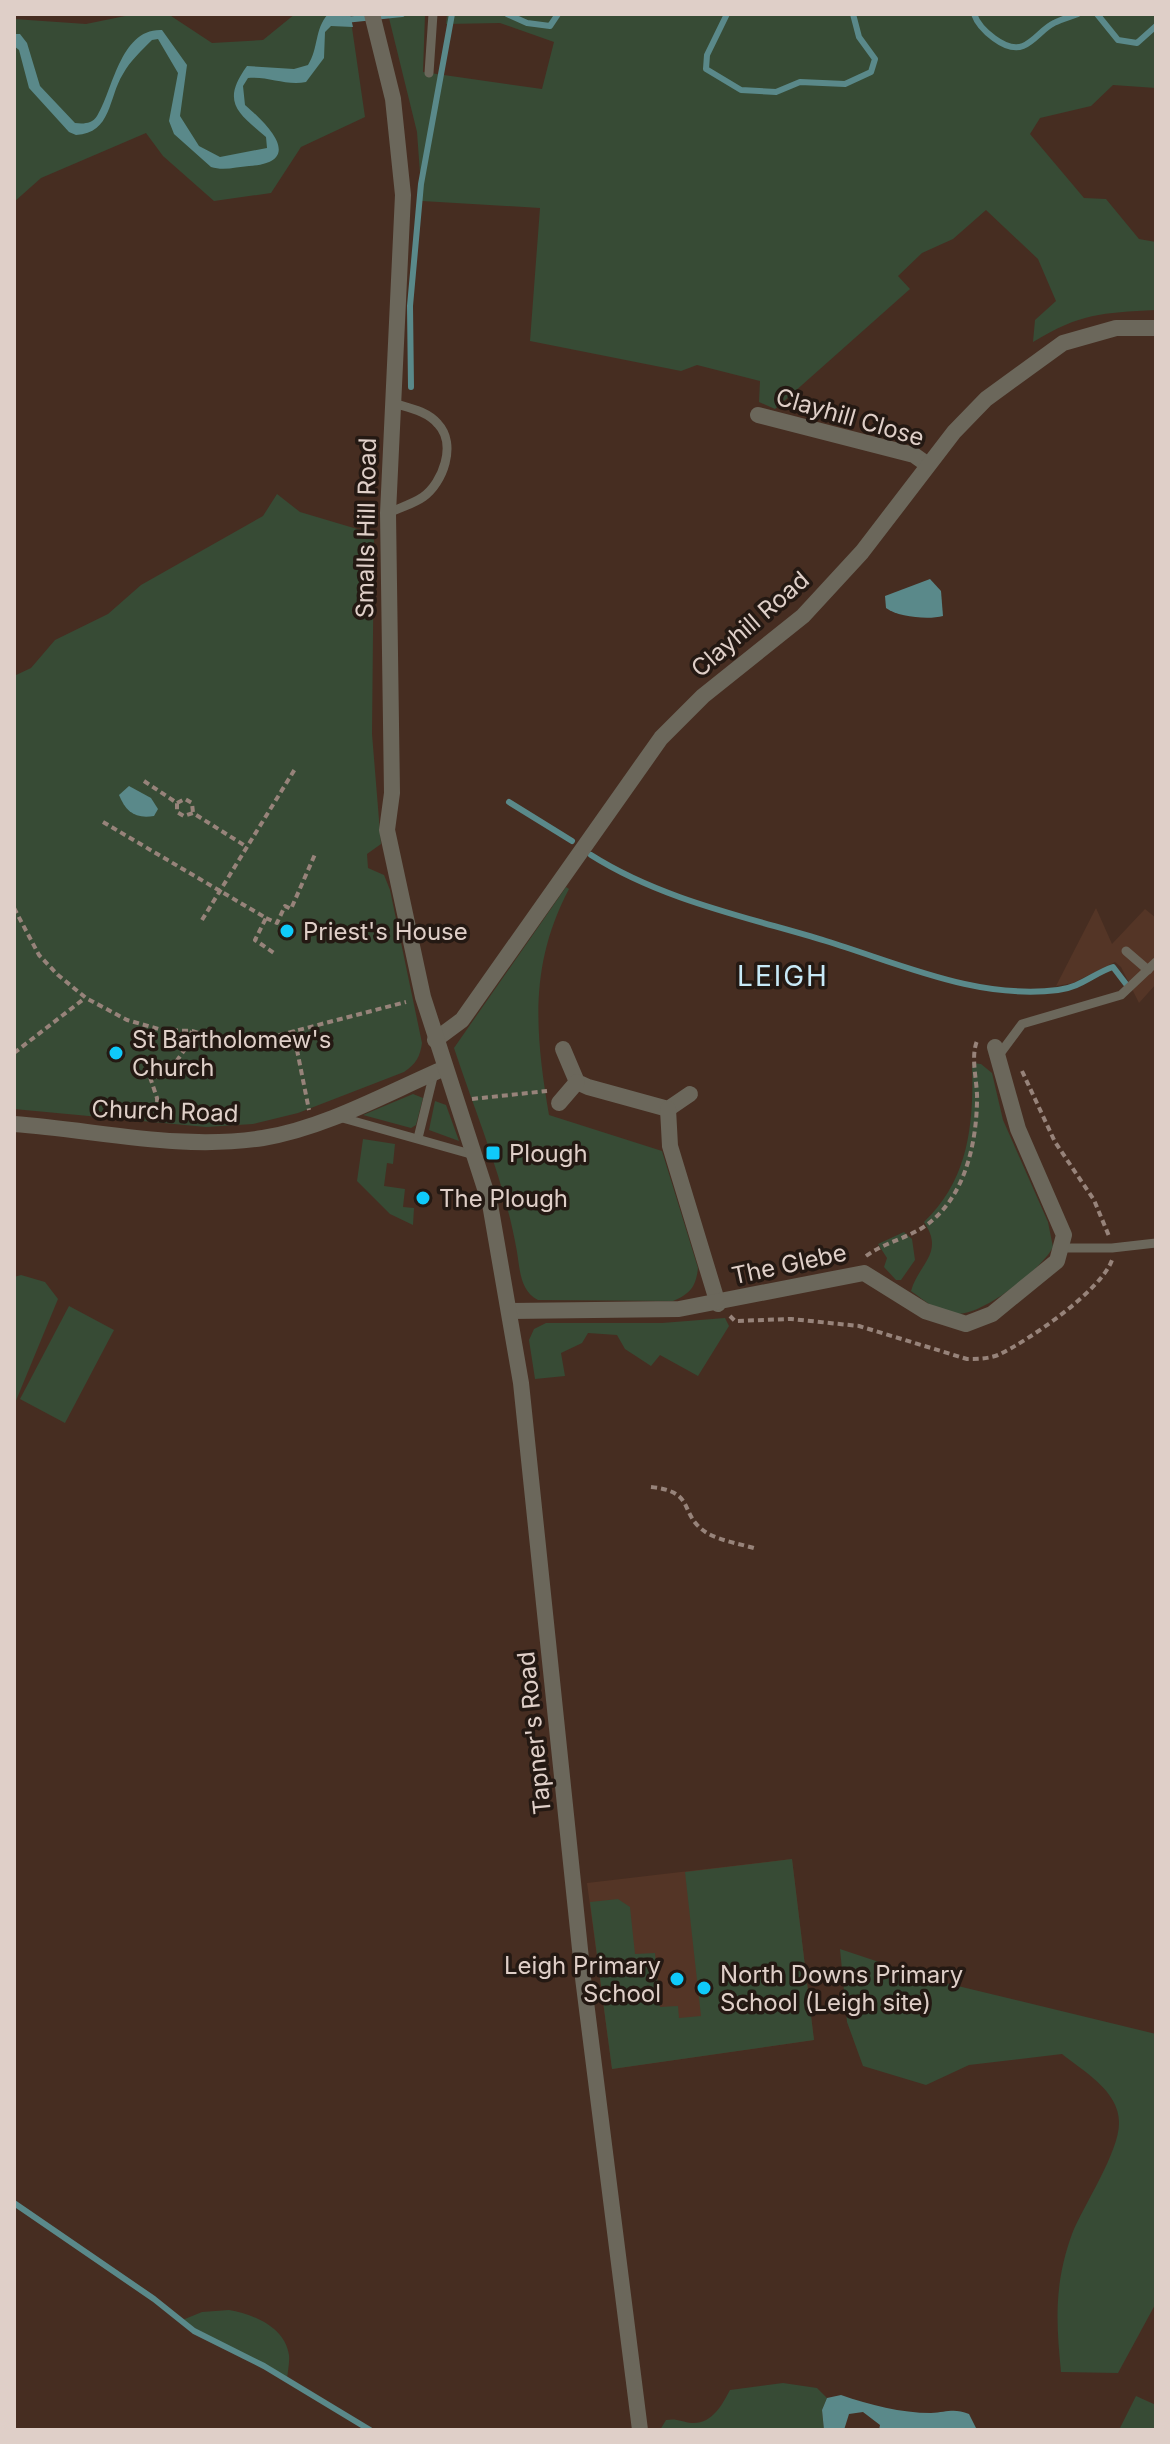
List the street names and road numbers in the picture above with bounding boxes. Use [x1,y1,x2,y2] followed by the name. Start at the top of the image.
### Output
[773,382,927,452] street label: Clayhill Close
[350,437,382,619] street label: Smalls Hill Road
[685,565,815,683] street label: Clayhill Road
[91,1094,239,1128] street label: Church Road
[729,1238,849,1290] street label: The Glebe
[511,1650,557,1816] street label: Tapner's Road

